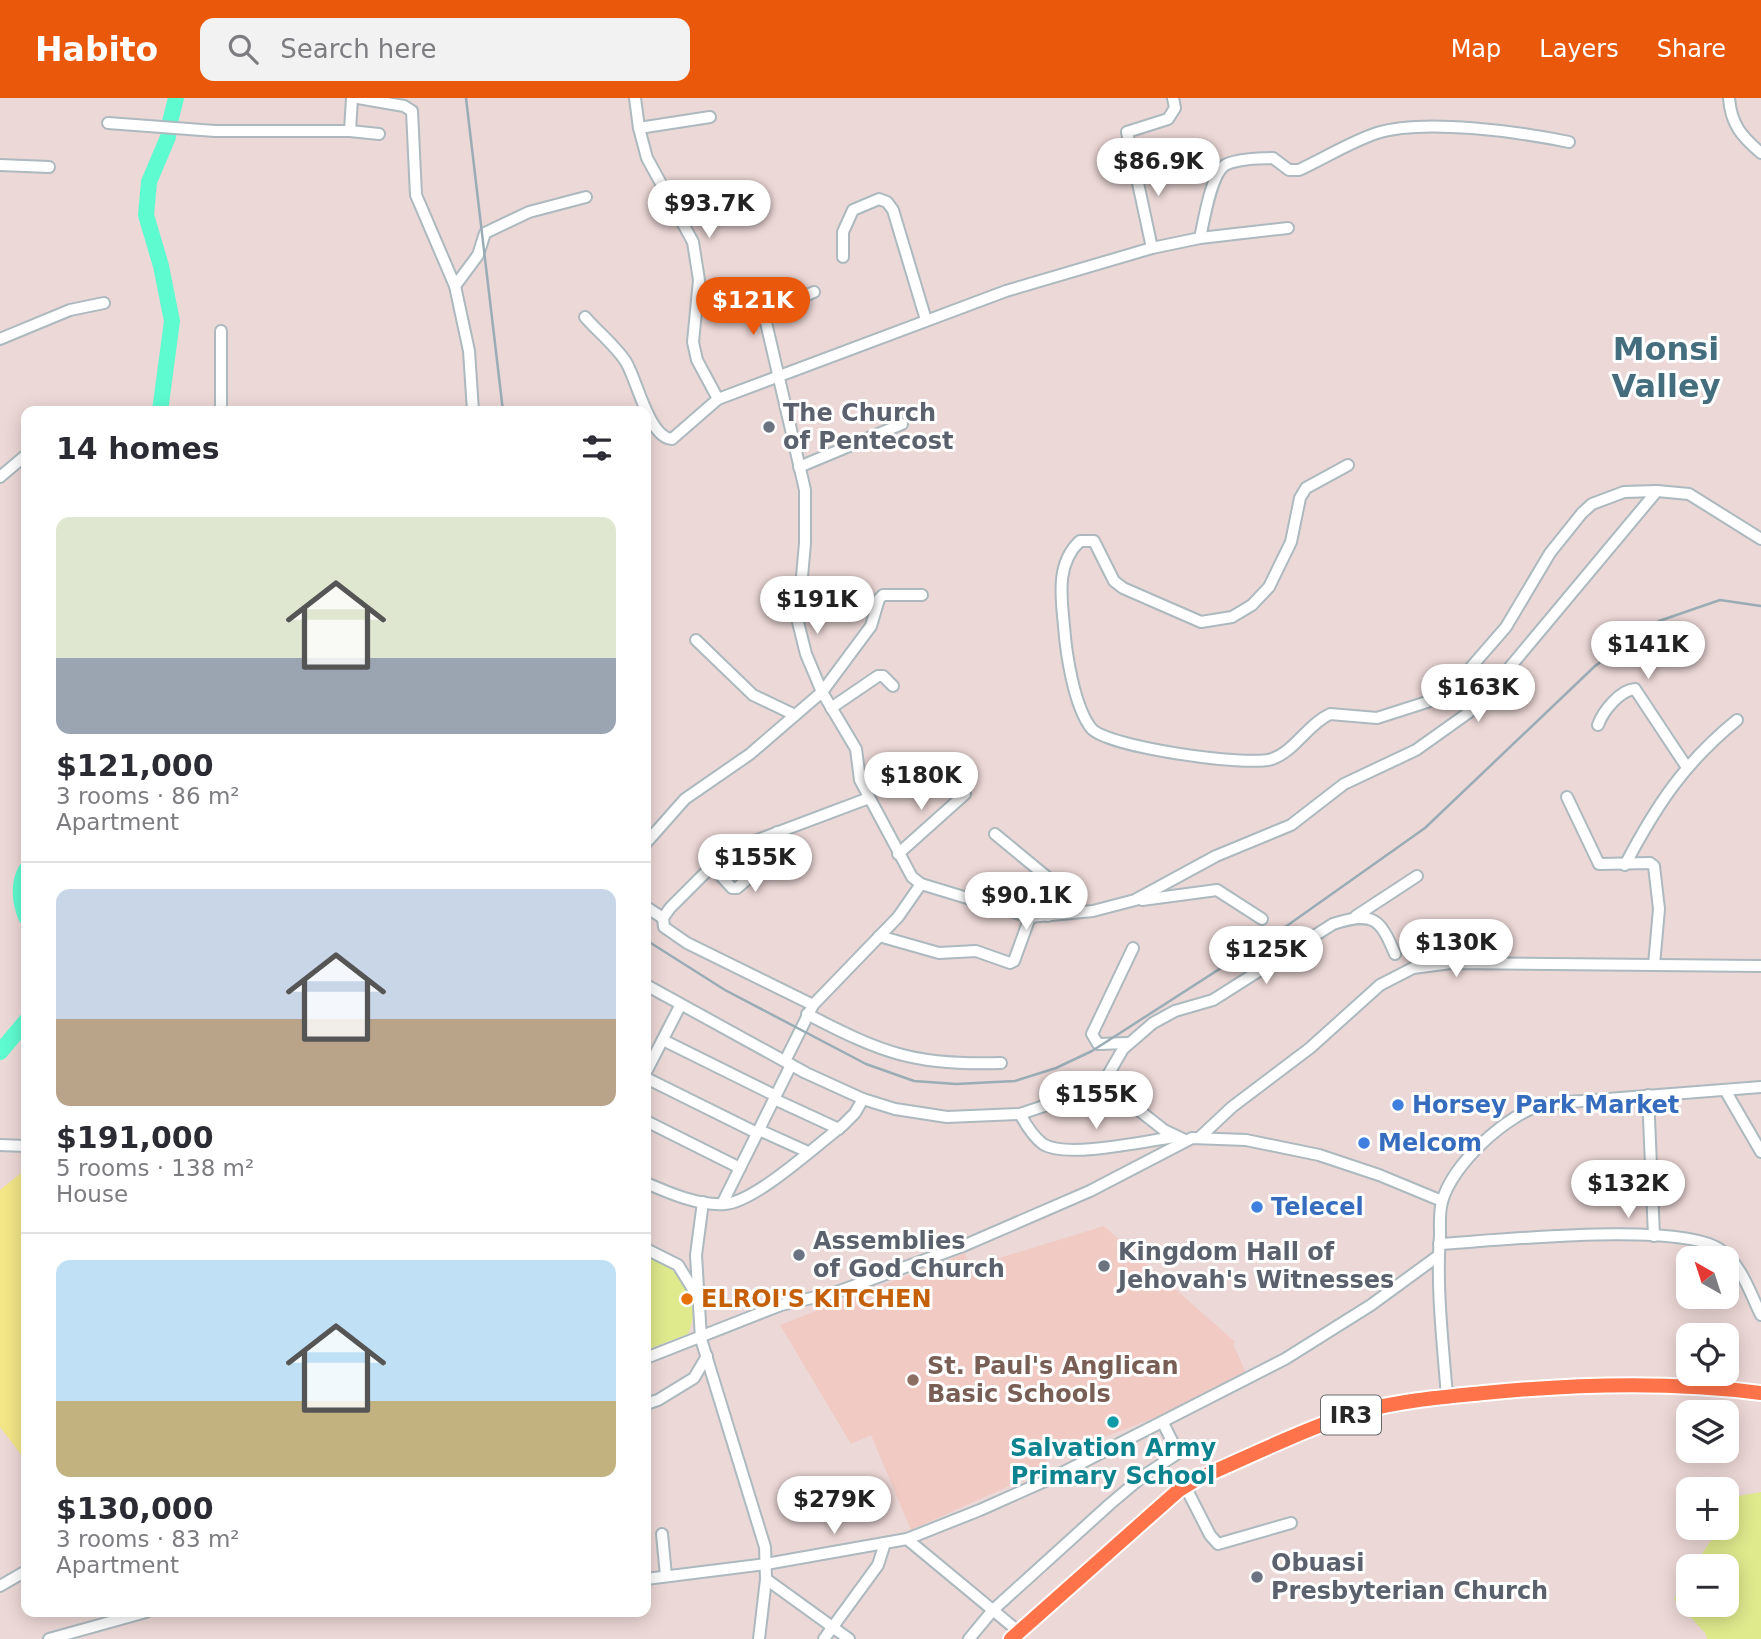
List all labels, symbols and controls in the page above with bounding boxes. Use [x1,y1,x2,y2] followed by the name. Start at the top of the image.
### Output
[200,18,690,81] search box
[35,30,158,69] text: Habito
[224,30,262,68] icon: search
[280,34,436,64] text: Search here
[1451,35,1501,63] text: Map
[1539,35,1619,63] text: Layers
[1657,35,1726,63] text: Share
[1101,139,1215,198] pin: $86.9K
[1113,148,1203,174] text: $86.9K
[652,180,766,240] pin: $93.7K
[664,190,754,216] text: $93.7K
[704,278,802,337] pin: $121K
[712,287,794,313] text: $121K
[1611,330,1721,405] district label: Monsi Valley
[783,399,953,455] place label: The Church of Pentecost
[761,419,777,435] marker: The Church of Pentecost
[578,429,616,467] icon: filters
[56,431,220,466] text: 14 homes
[273,562,399,688] icon: home
[768,576,866,636] pin: $191K
[776,586,858,612] text: $191K
[1599,622,1697,681] pin: $141K
[1607,631,1689,657] text: $141K
[1429,664,1527,724] pin: $163K
[1437,674,1519,700] text: $163K
[56,748,214,783] text: $121,000
[872,752,970,812] pin: $180K
[880,762,962,788] text: $180K
[56,783,240,809] text: 3 rooms · 86 m²
[56,809,179,835] text: Apartment
[706,834,804,894] pin: $155K
[714,844,796,870] text: $155K
[969,872,1083,932] pin: $90.1K
[981,882,1071,908] text: $90.1K
[1407,920,1505,979] pin: $130K
[1217,926,1315,986] pin: $125K
[1415,929,1497,955] text: $130K
[273,934,399,1060] icon: home
[1225,936,1307,962] text: $125K
[1047,1072,1145,1131] pin: $155K
[1055,1081,1137,1107] text: $155K
[1412,1091,1679,1119] place label: Horsey Park Market
[1390,1097,1406,1113] marker: Horsey Park Market
[56,1120,214,1155] text: $191,000
[1378,1129,1482,1157] place label: Melcom
[1356,1135,1372,1151] marker: Melcom
[56,1155,254,1181] text: 5 rooms · 138 m²
[1579,1160,1677,1220] pin: $132K
[1587,1170,1669,1196] text: $132K
[56,1181,128,1207] text: House
[1271,1193,1364,1221] place label: Telecel
[1249,1199,1265,1215] marker: Telecel
[813,1227,1005,1283] place label: Assemblies of God Church
[1116,1238,1394,1294] place label: Kingdom Hall of Jehovah's Witnesses
[1676,1246,1740,1309] north arrow
[1676,1246,1739,1617] map controls
[791,1247,807,1263] marker: Assemblies of God Church
[1096,1258,1112,1274] marker: Kingdom Hall of Jehovah's Witnesses
[701,1285,932,1313] place label: ELROI'S KITCHEN
[679,1291,695,1307] marker: ELROI'S KITCHEN
[273,1305,399,1431] icon: home
[1676,1323,1739,1386] button: locate
[927,1352,1178,1408] place label: St. Paul's Anglican Basic Schools
[905,1372,921,1388] marker: St. Paul's Anglican Basic Schools
[1321,1396,1381,1434] road number: IR3
[1676,1400,1739,1463] button: layers
[1105,1414,1121,1430] marker: Salvation Army Primary School
[1010,1434,1216,1490] place label: Salvation Army Primary School
[785,1476,883,1536] pin: $279K
[1676,1477,1739,1540] button: +
[793,1486,875,1512] text: $279K
[56,1491,214,1526] text: $130,000
[56,1526,240,1552] text: 3 rooms · 83 m²
[1271,1549,1548,1605] place label: Obuasi Presbyterian Church
[56,1552,179,1578] text: Apartment
[1676,1554,1739,1617] button: −
[1249,1569,1265,1585] marker: Obuasi Presbyterian Church

